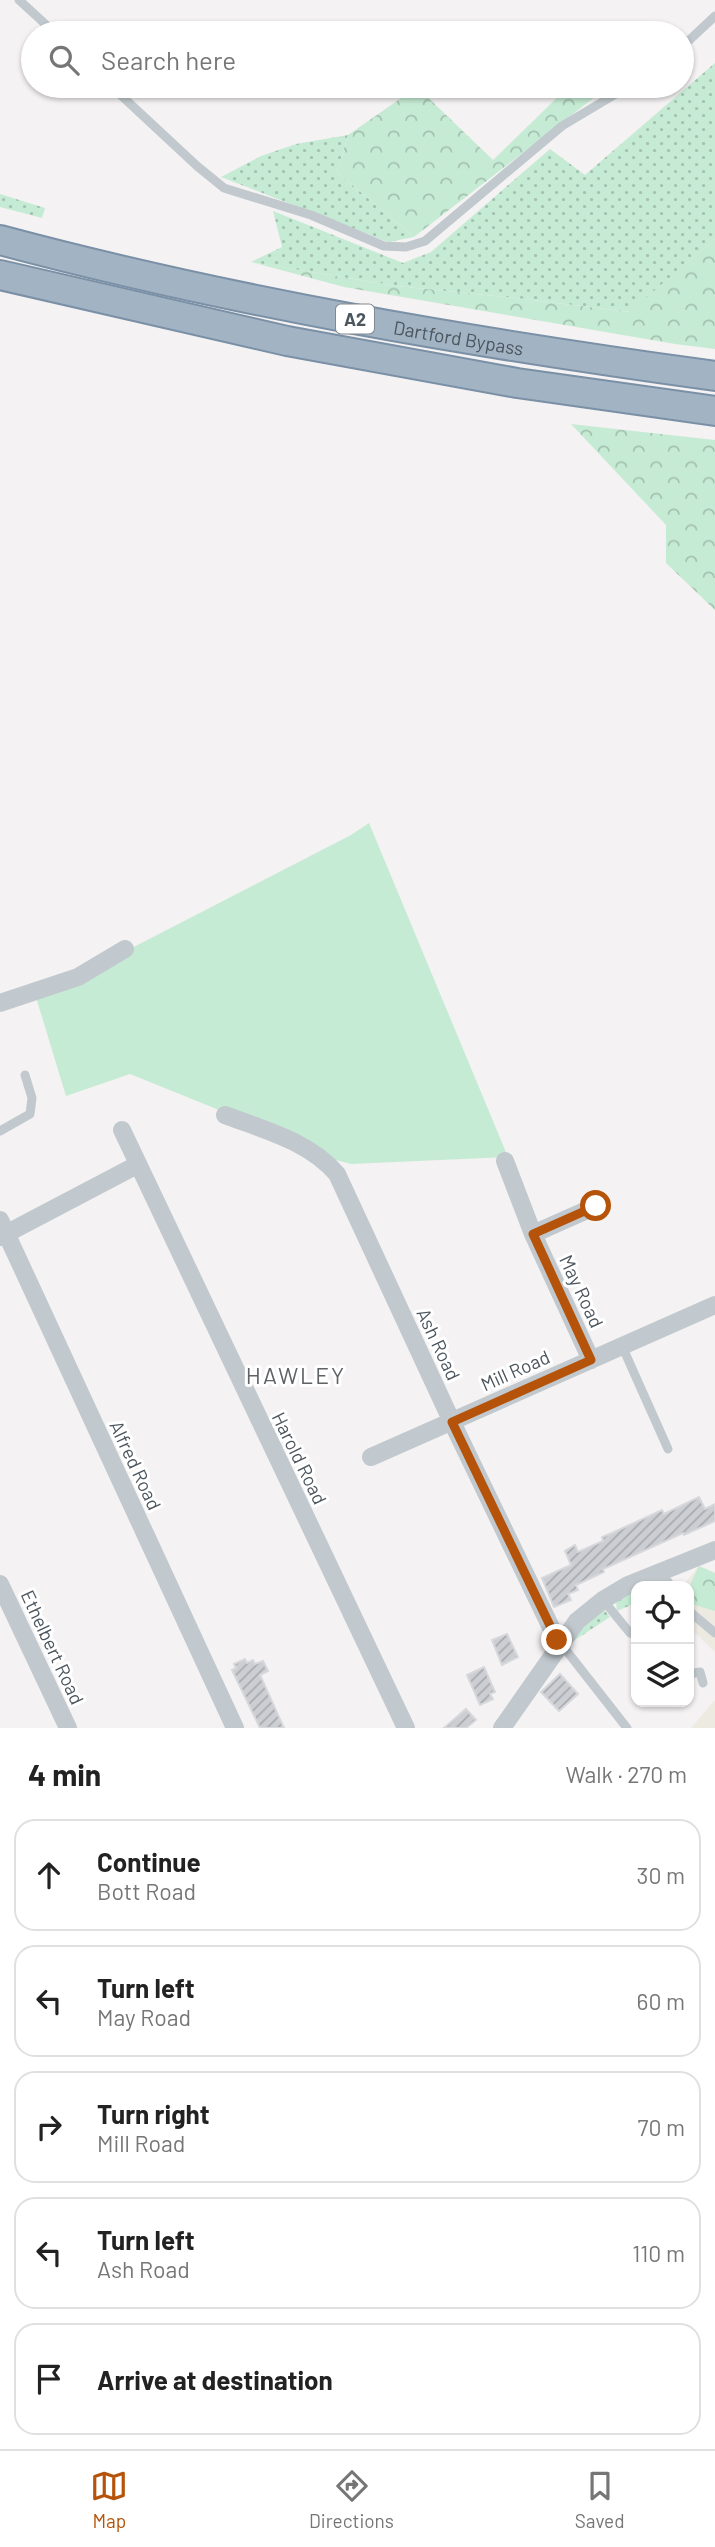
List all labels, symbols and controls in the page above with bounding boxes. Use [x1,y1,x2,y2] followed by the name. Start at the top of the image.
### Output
[21,21,694,98] search box
[45,41,83,79] icon: search
[101,44,236,75] text: Search here
[336,304,374,334] road number: A2
[392,315,525,359] street label: Dartford Bypass
[580,1190,611,1221] route start
[555,1251,609,1331] street label: May Road
[412,1304,466,1384] street label: Ash Road
[477,1345,553,1395] street label: Mill Road
[246,1361,346,1389] district label: HAWLEY
[268,1408,332,1508] street label: Harold Road
[105,1417,167,1513] street label: Alfred Road
[631,1581,694,1707] map controls
[631,1581,694,1644] button: locate
[17,1586,89,1708] street label: Ethelbert Road
[541,1624,572,1655] route end
[631,1644,694,1707] button: layers
[28,1756,101,1792] text: 4 min
[565,1760,687,1788] text: Walk · 270 m
[97,1846,201,1877] text: Continue
[30,1856,68,1894] icon: ahead
[637,1861,685,1889] text: 30 m
[97,1877,196,1905] text: Bott Road
[97,1972,195,2003] text: Turn left
[30,1982,68,2020] icon: left
[637,1987,685,2015] text: 60 m
[97,2003,191,2031] text: May Road
[97,2098,210,2129] text: Turn right
[30,2108,68,2146] icon: right
[638,2113,685,2141] text: 70 m
[97,2129,185,2157] text: Mill Road
[97,2224,195,2255] text: Turn left
[30,2234,68,2272] icon: left
[632,2239,685,2267] text: 110 m
[97,2255,190,2283] text: Ash Road
[30,2360,68,2398] icon: arrive
[97,2364,333,2395] text: Arrive at destination
[90,2467,128,2532] tab: Map
[309,2467,394,2532] tab: Directions
[575,2467,625,2532] tab: Saved

